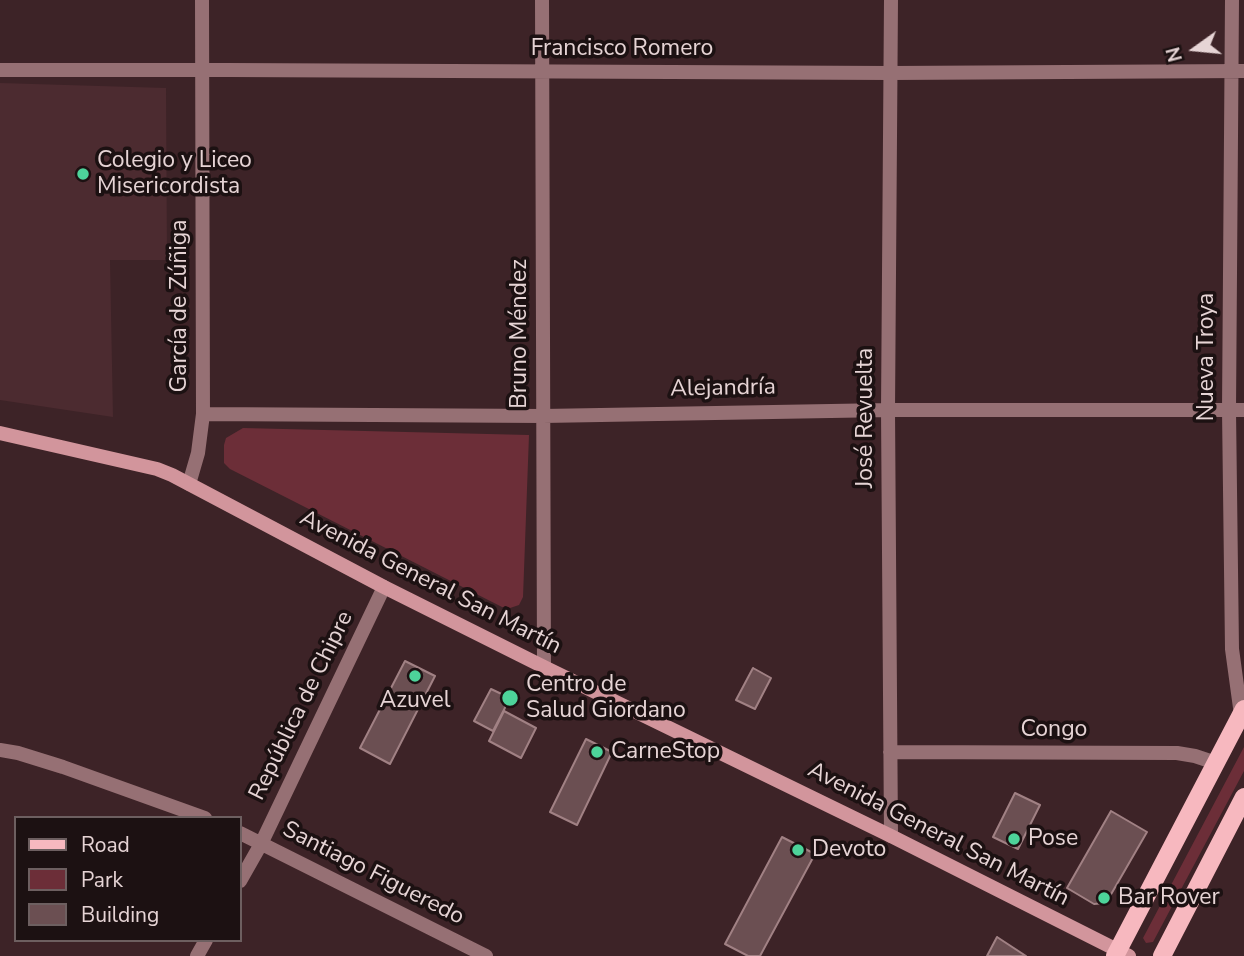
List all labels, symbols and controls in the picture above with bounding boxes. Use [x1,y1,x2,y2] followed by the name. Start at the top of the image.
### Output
[1160,14,1230,84] north arrow
[531,35,713,63] street label: Francisco Romero
[1160,44,1189,65] text: N
[97,147,252,201] place label: Colegio y Liceo Misericordista
[75,166,91,182] marker: Colegio y Liceo Misericordista
[166,220,194,392] street label: García de Zúñiga
[506,259,534,409] street label: Bruno Méndez
[1193,293,1221,421] street label: Nueva Troya
[852,348,880,488] street label: José Revuelta
[670,374,776,404] street label: Alejandría
[295,505,565,661] street label: Avenida General San Martín
[244,607,360,805] street label: República de Chipre
[407,668,423,684] marker: Azuvel
[526,671,686,725] place label: Centro de Salud Giordano
[379,687,451,715] place label: Azuvel
[500,688,520,708] marker: Centro de Salud Giordano
[1021,716,1087,744] street label: Congo
[611,738,720,766] place label: CarneStop
[589,744,605,760] marker: CarneStop
[803,757,1073,913] street label: Avenida General San Martín
[14,816,242,942] legend
[278,816,468,932] street label: Santiago Figueredo
[1028,825,1078,853] place label: Pose
[81,831,130,859] text: Road
[1006,831,1022,847] marker: Pose
[812,836,886,864] place label: Devoto
[790,842,806,858] marker: Devoto
[81,866,123,894] text: Park
[1118,884,1220,912] place label: Bar Rover
[1096,890,1112,906] marker: Bar Rover
[81,901,159,929] text: Building

